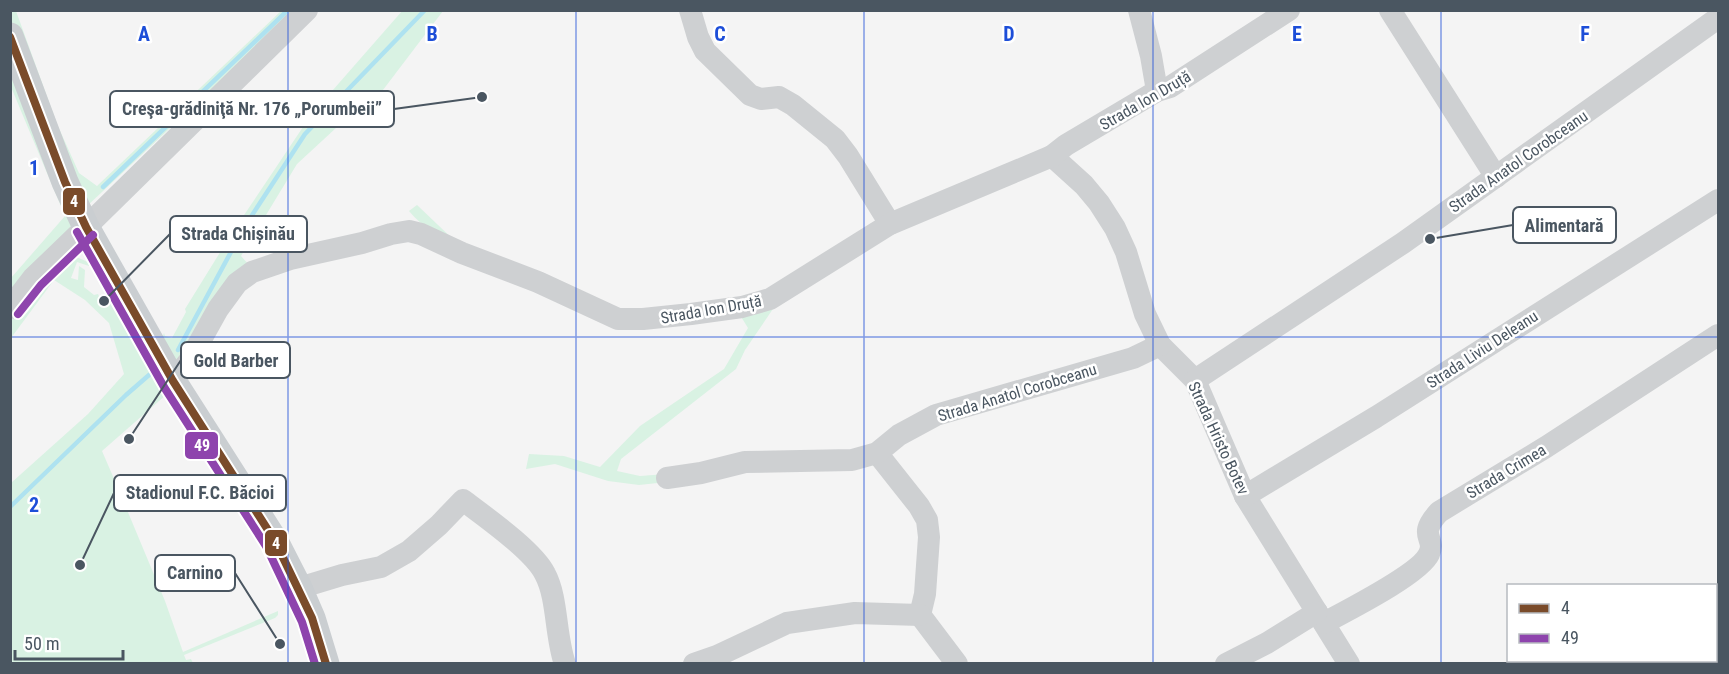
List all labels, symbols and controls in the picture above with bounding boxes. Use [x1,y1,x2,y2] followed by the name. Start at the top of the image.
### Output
[138,22,150,46] text: A
[426,22,438,46] text: B
[714,22,726,46] text: C
[1003,22,1015,46] text: D
[1292,22,1302,46] text: E
[1580,22,1590,46] text: F
[1096,67,1195,135] street label: Strada Ion Druță
[110,91,394,127] callout: Creşa-grădiniţă Nr. 176 „Porumbeii”
[122,98,382,119] text: Creşa-grădiniţă Nr. 176 „Porumbeii”
[1445,106,1591,216] street label: Strada Anatol Corobceanu
[29,156,39,180] text: 1
[62,187,86,216] line badge: 4
[70,192,78,211] text: 4
[1513,207,1616,243] callout: Alimentară
[1525,215,1603,236] text: Alimentară
[170,216,307,252] callout: Strada Chișinău
[181,223,295,245] text: Strada Chișinău
[659,291,763,329] street label: Strada Ion Druță
[1423,306,1541,392] street label: Strada Liviu Deleanu
[181,342,290,378] callout: Gold Barber
[193,350,279,371] text: Gold Barber
[936,359,1099,426] street label: Strada Anatol Corobceanu
[1184,379,1253,498] street label: Strada Hristo Botev
[184,431,219,460] line badge: 49
[194,436,210,455] text: 49
[1463,440,1549,503] street label: Strada Crimea
[114,475,286,511] callout: Stadionul F.C. Băcioi
[126,482,274,503] text: Stadionul F.C. Băcioi
[29,493,39,517] text: 2
[264,529,288,557] line badge: 4
[272,534,280,553] text: 4
[155,555,235,591] callout: Carnino
[167,562,223,583] text: Carnino
[1507,584,1717,662] legend
[1561,597,1570,618] text: 4
[15,623,123,661] scale bar
[1561,627,1579,648] text: 49
[24,633,59,654] text: 50 m

